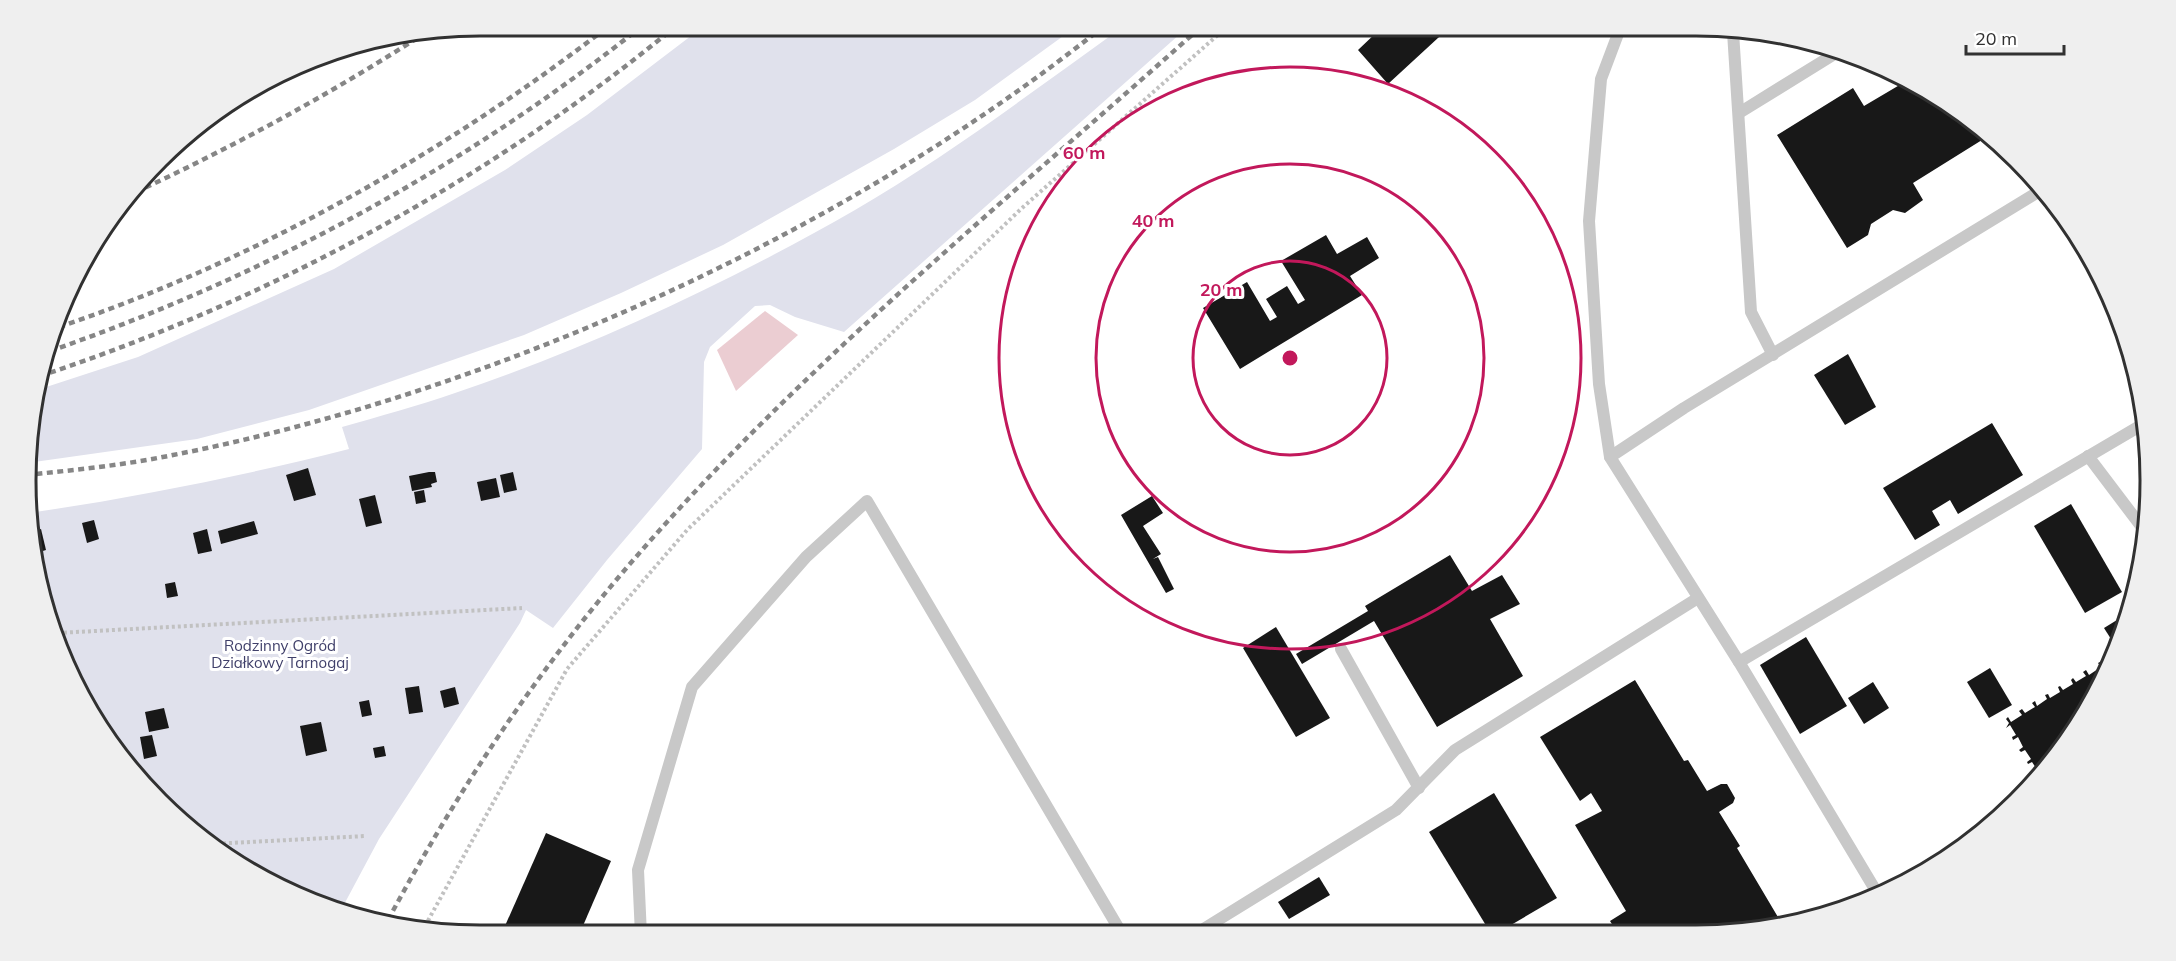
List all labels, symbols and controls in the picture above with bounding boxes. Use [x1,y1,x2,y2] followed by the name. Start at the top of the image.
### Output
[1966,18,2064,56] scale bar
[1975,27,2017,50] text: 20 m
[1063,141,1105,164] text: 60 m
[1132,209,1174,232] text: 40 m
[1200,278,1242,301] text: 20 m
[1280,348,1300,368] centre of rings
[211,636,349,672] park label: Rodzinny Ogród Działkowy Tarnogaj

